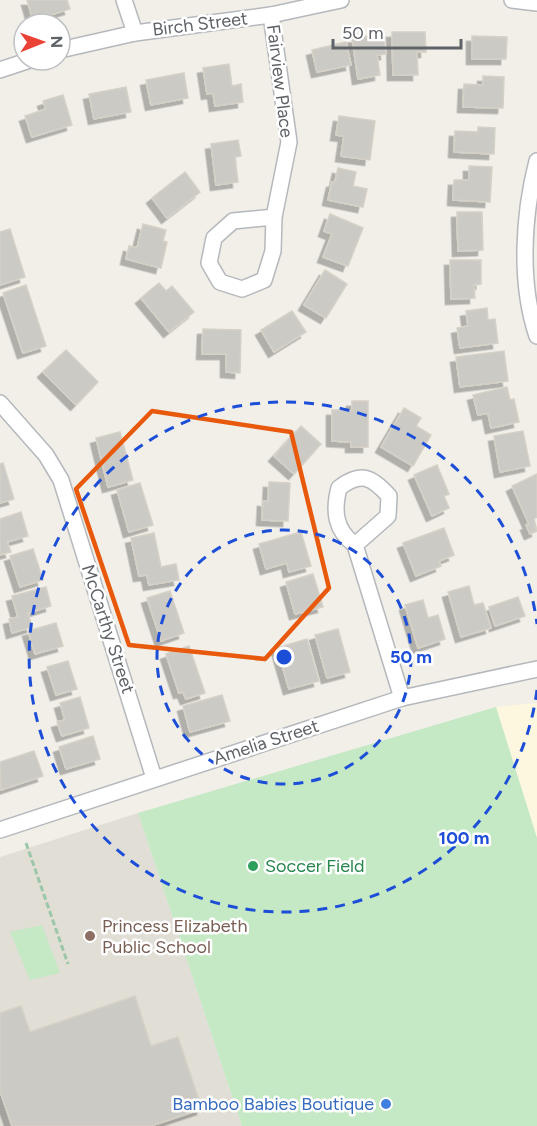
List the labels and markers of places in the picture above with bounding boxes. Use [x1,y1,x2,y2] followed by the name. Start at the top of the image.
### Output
[274,647,294,667] centre of rings
[265,855,365,877] place label: Soccer Field
[246,859,260,873] marker: Soccer Field
[102,915,247,958] place label: Princess Elizabeth Public School
[83,929,97,943] marker: Princess Elizabeth Public School
[172,1093,374,1115] place label: Bamboo Babies Boutique
[379,1097,393,1111] marker: Bamboo Babies Boutique

